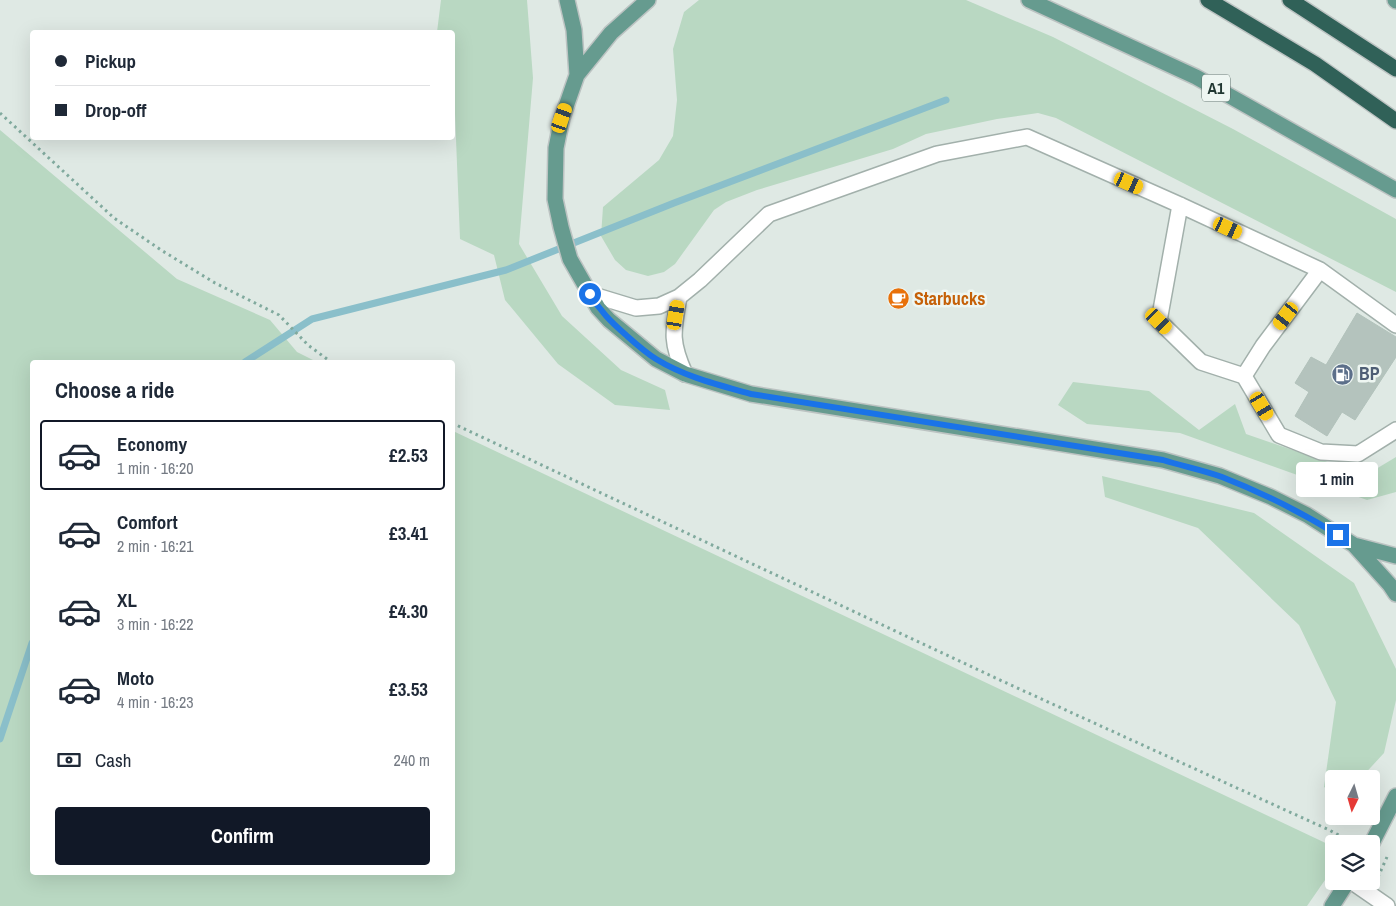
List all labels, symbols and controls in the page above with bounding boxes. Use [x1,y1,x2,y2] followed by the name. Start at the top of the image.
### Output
[85,48,136,74] text: Pickup
[1202,75,1230,102] road number: A1
[85,97,146,123] text: Drop-off
[550,101,573,135] car
[1112,170,1145,196] car
[1211,215,1244,241] car
[579,283,601,305] route start
[914,286,985,311] place label: Starbucks
[886,287,910,311] cafe icon: Starbucks
[666,299,685,331] car
[1270,300,1301,332] car
[1143,305,1175,337] car
[1359,361,1380,386] place label: BP
[1331,362,1355,386] fuel station icon: BP
[55,375,174,405] text: Choose a ride
[1247,389,1276,423] car
[117,431,187,457] text: Economy
[57,433,102,478] icon: car
[389,442,428,468] text: £2.53
[117,457,194,479] text: 1 min · 16:20
[1297,462,1379,498] callout: 1 min
[1320,468,1354,490] text: 1 min
[117,509,178,535] text: Comfort
[57,511,102,556] icon: car
[389,520,428,546] text: £3.41
[1327,524,1349,546] route end
[117,535,194,557] text: 2 min · 16:21
[117,587,137,613] text: XL
[57,589,102,634] icon: car
[389,598,428,624] text: £4.30
[117,613,194,635] text: 3 min · 16:22
[117,665,154,691] text: Moto
[57,667,102,712] icon: car
[389,676,428,702] text: £3.53
[117,691,194,713] text: 4 min · 16:23
[55,746,83,774] icon: cash
[95,747,131,773] text: Cash
[394,749,430,771] text: 240 m
[1325,770,1380,825] north arrow
[1325,770,1380,890] map controls
[55,807,430,865] button: Confirm
[1325,835,1380,890] button: layers

